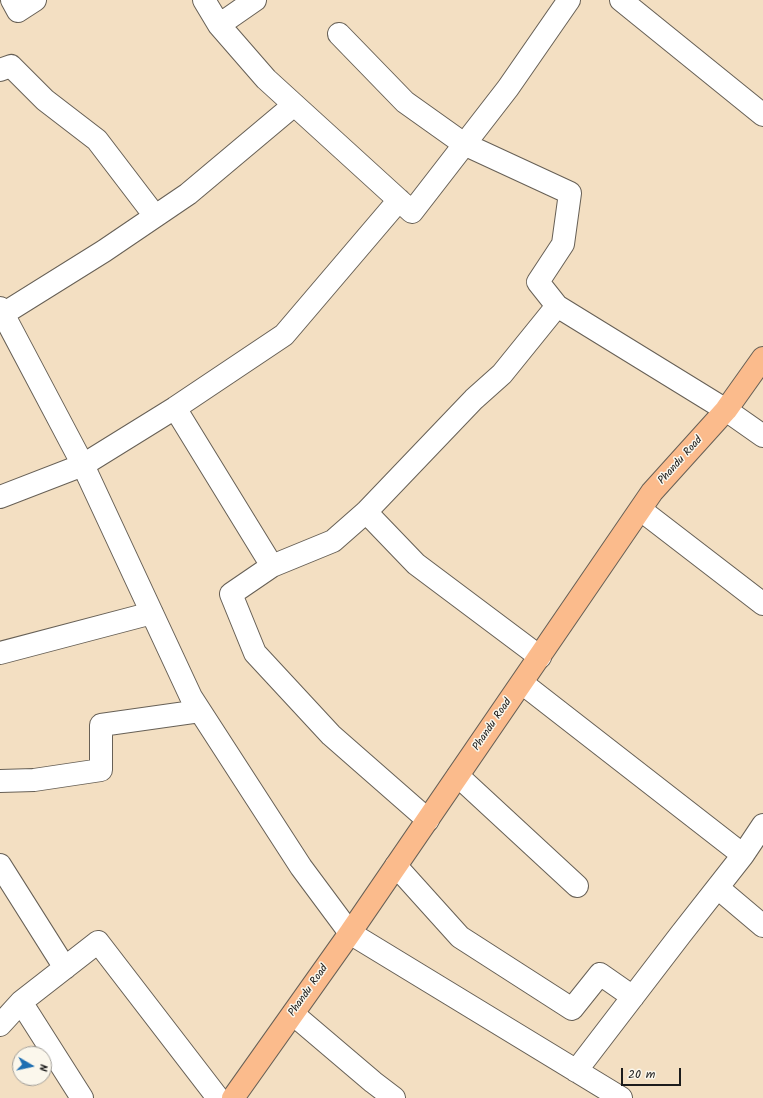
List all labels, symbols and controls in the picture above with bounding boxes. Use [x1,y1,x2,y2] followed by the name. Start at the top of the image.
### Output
[656,434,706,488] street label: Phandu Road
[471,696,515,754] street label: Phandu Road
[286,963,332,1019] street label: Phandu Road
[12,1046,52,1086] north arrow
[623,1060,683,1086] scale bar
[33,1063,52,1073] text: N
[628,1065,655,1084] text: 20 m

